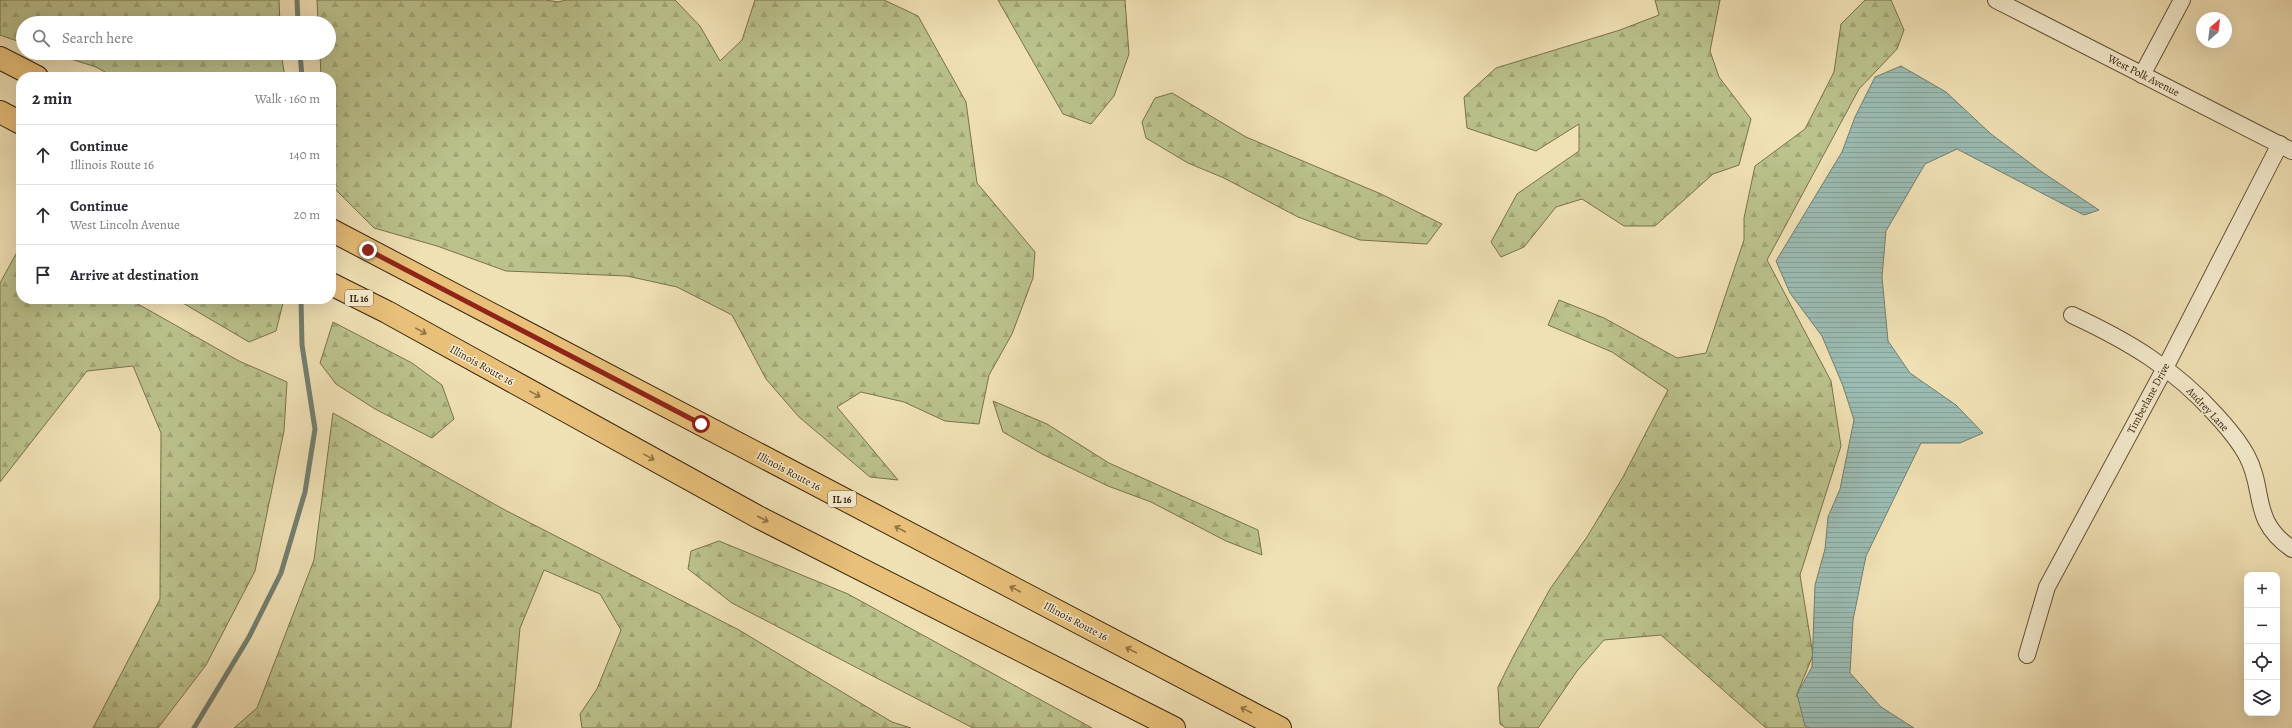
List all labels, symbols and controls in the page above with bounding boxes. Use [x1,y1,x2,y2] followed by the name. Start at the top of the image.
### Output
[2196,12,2232,48] north arrow
[16,16,336,60] search box
[30,27,52,49] icon: search
[62,28,133,48] text: Search here
[2104,50,2182,100] street label: West Polk Avenue
[32,87,72,110] text: 2 min
[255,90,320,107] text: Walk · 160 m
[70,136,128,156] text: Continue
[32,144,54,166] icon: ahead
[289,146,320,163] text: 140 m
[70,156,154,173] text: Illinois Route 16
[70,196,128,216] text: Continue
[32,204,54,226] icon: ahead
[294,206,320,223] text: 20 m
[70,216,180,233] text: West Lincoln Avenue
[359,241,377,259] route end
[32,264,54,286] icon: arrive
[70,265,199,285] text: Arrive at destination
[345,290,373,306] road number: IL 16
[415,328,427,336] one-way arrow
[447,342,516,389] street label: Illinois Route 16
[2123,360,2173,436] street label: Timberlane Drive
[2182,383,2232,435] street label: Audrey Lane
[529,391,541,398] one-way arrow
[692,415,710,433] route start
[754,448,824,495] street label: Illinois Route 16
[643,453,655,461] one-way arrow
[828,491,856,507] road number: IL 16
[757,516,769,523] one-way arrow
[894,525,906,532] one-way arrow
[2244,572,2280,716] map controls
[2244,572,2280,608] button: +
[1010,585,1022,593] one-way arrow
[1041,598,1111,645] street label: Illinois Route 16
[2244,608,2280,644] button: −
[2244,644,2280,680] button: locate
[1125,645,1137,653] one-way arrow
[2244,680,2280,716] button: layers
[1240,706,1252,713] one-way arrow

